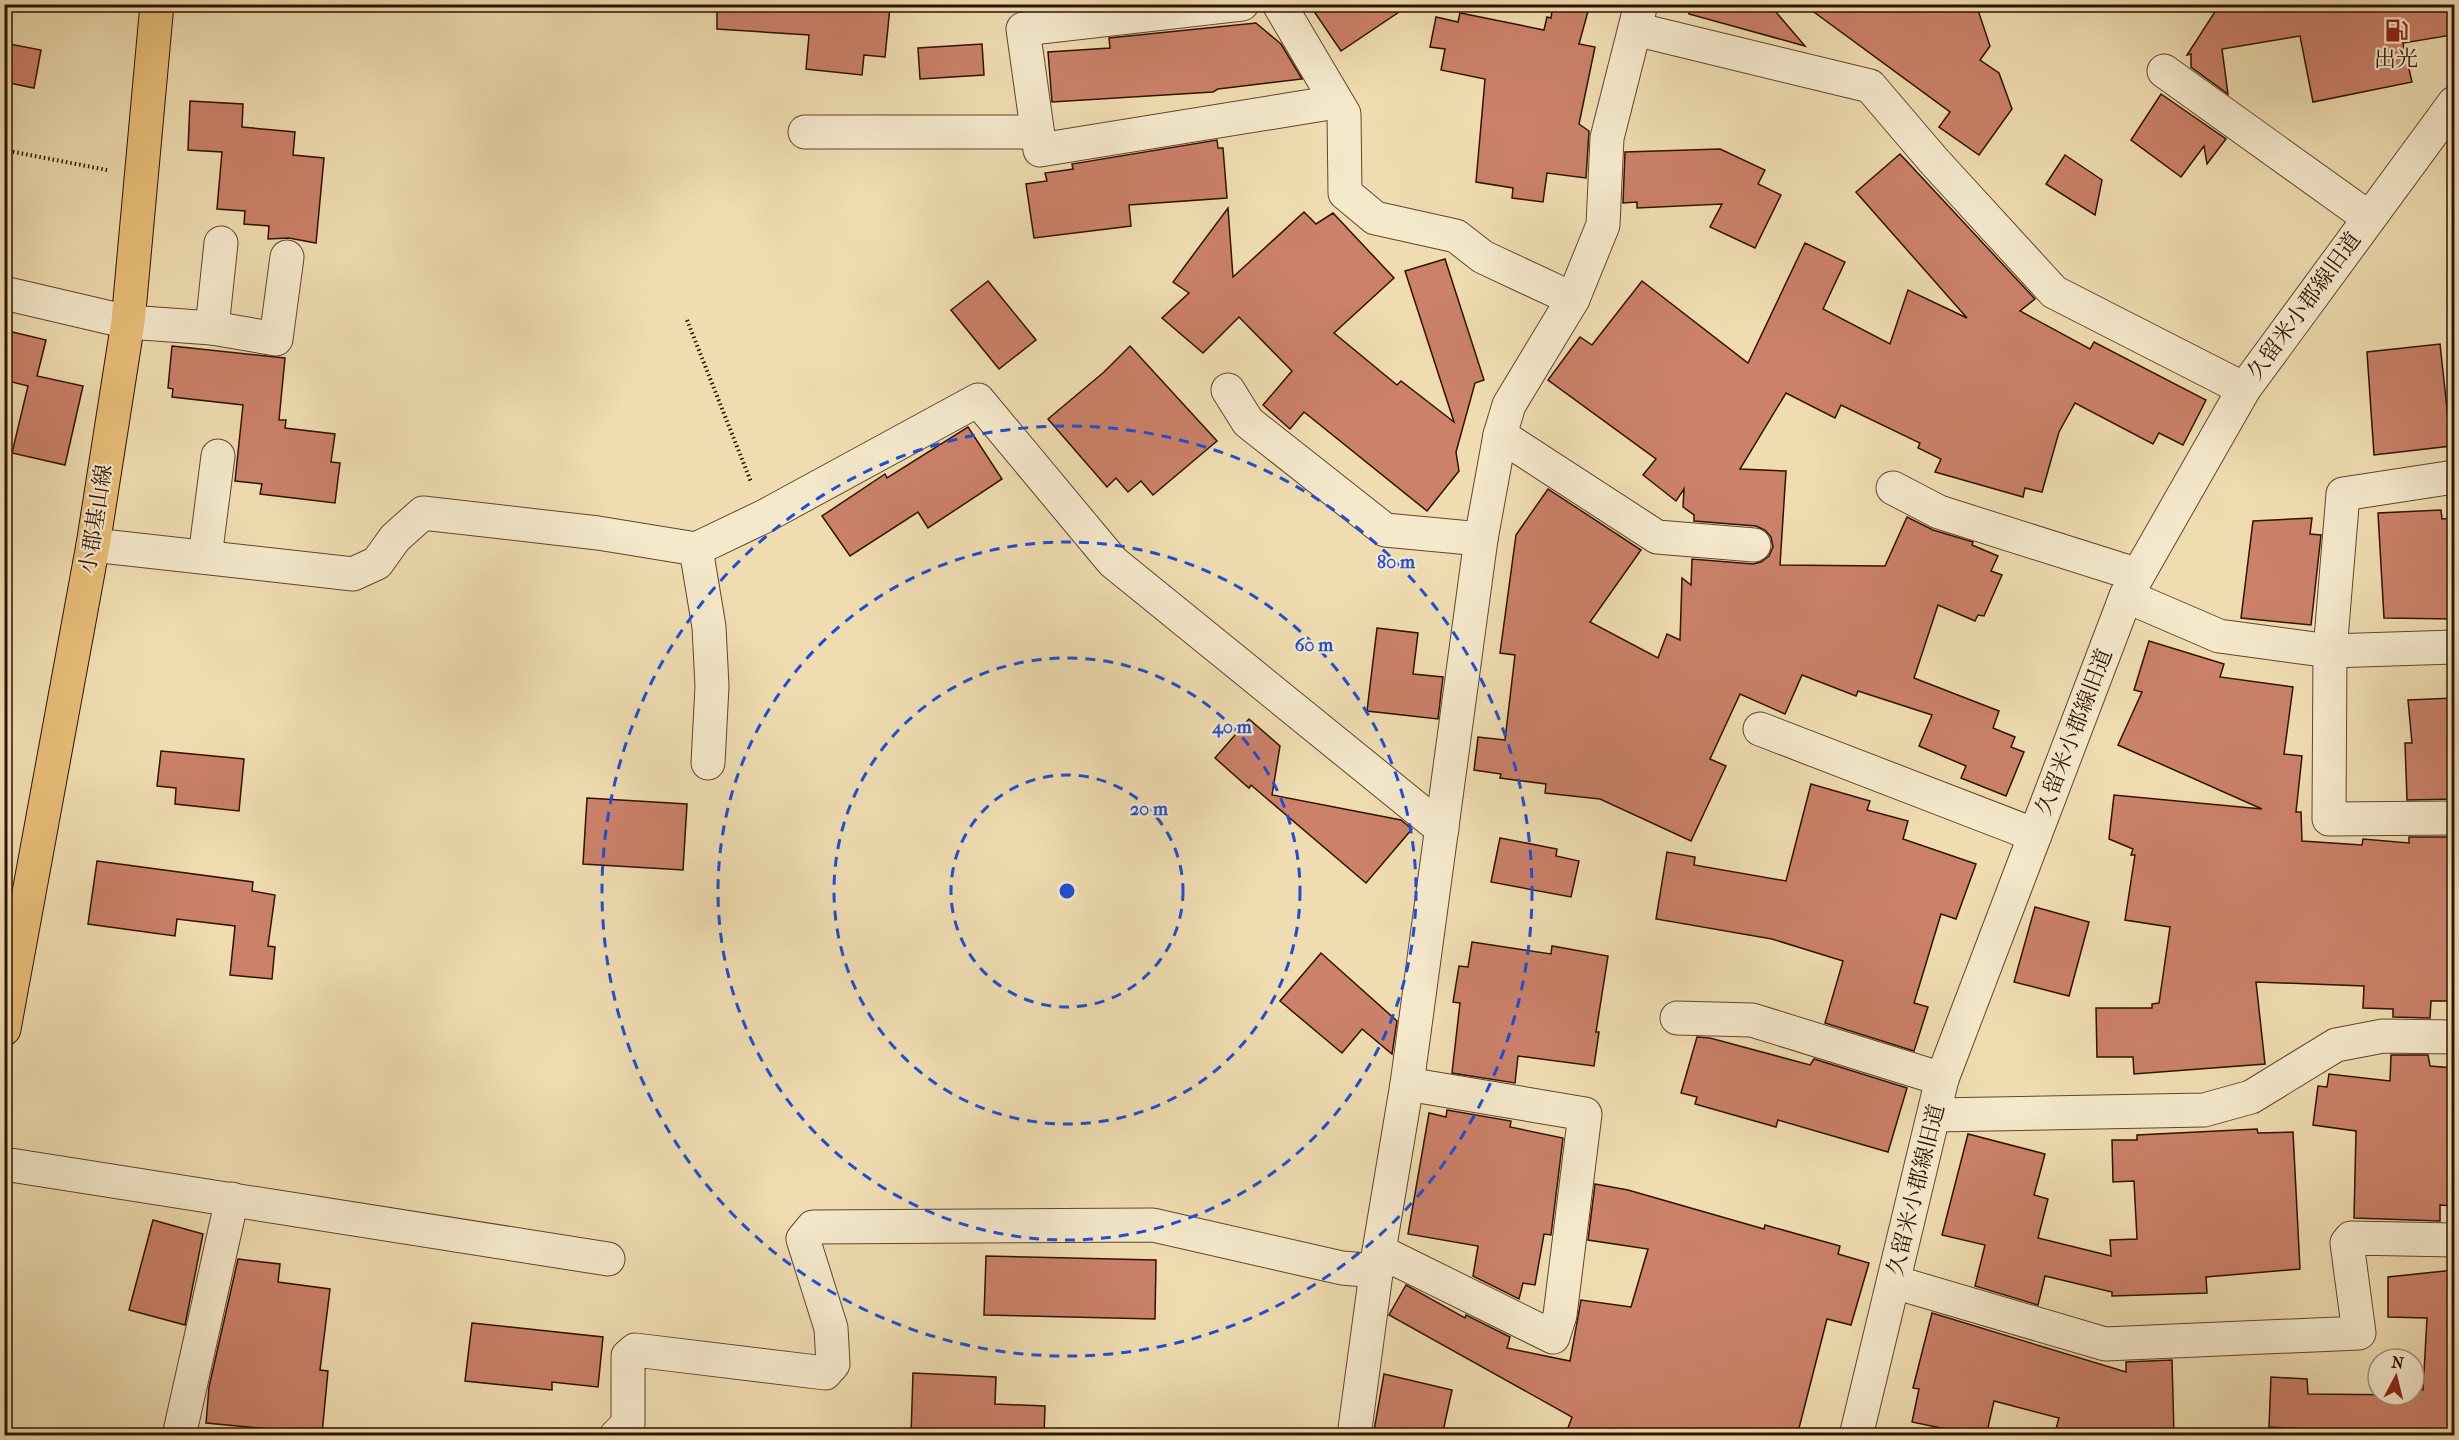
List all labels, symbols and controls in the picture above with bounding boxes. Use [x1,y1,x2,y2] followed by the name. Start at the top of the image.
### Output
[2383,17,2409,43] fuel station icon: 出光
[2374,46,2418,72] place label: 出光
[2242,227,2366,385] street label: 久留米小郡線旧道
[75,463,117,575] street label: 小郡基山線
[1377,552,1416,573] text: 80 m
[1295,635,1334,656] text: 60 m
[2030,645,2118,819] street label: 久留米小郡線旧道
[1211,717,1253,738] text: 40 m
[1130,799,1169,820] text: 20 m
[1057,881,1077,901] centre of rings
[1882,1101,1950,1279] street label: 久留米小郡線旧道
[2366,1347,2426,1407] north arrow
[2391,1352,2406,1373] text: N

